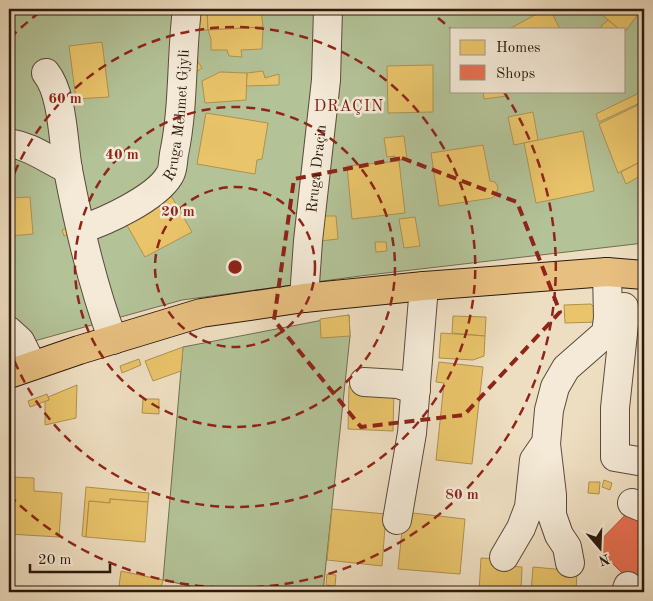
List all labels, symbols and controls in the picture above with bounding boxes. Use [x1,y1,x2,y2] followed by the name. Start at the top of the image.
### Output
[450,28,626,92] legend
[496,41,541,56] text: Homes
[162,49,193,185] street label: Rruga Mehmet Gjyli
[496,67,535,82] text: Shops
[48,92,82,107] text: 60 m
[314,99,384,115] district label: DRAÇIN
[305,124,330,214] street label: Rruga Draçin
[105,148,139,163] text: 40 m
[161,205,195,220] text: 20 m
[226,258,244,276] centre of rings
[445,488,479,503] text: 80 m
[576,524,626,574] north arrow
[30,541,110,573] scale bar
[596,551,611,568] text: N
[38,553,72,568] text: 20 m

